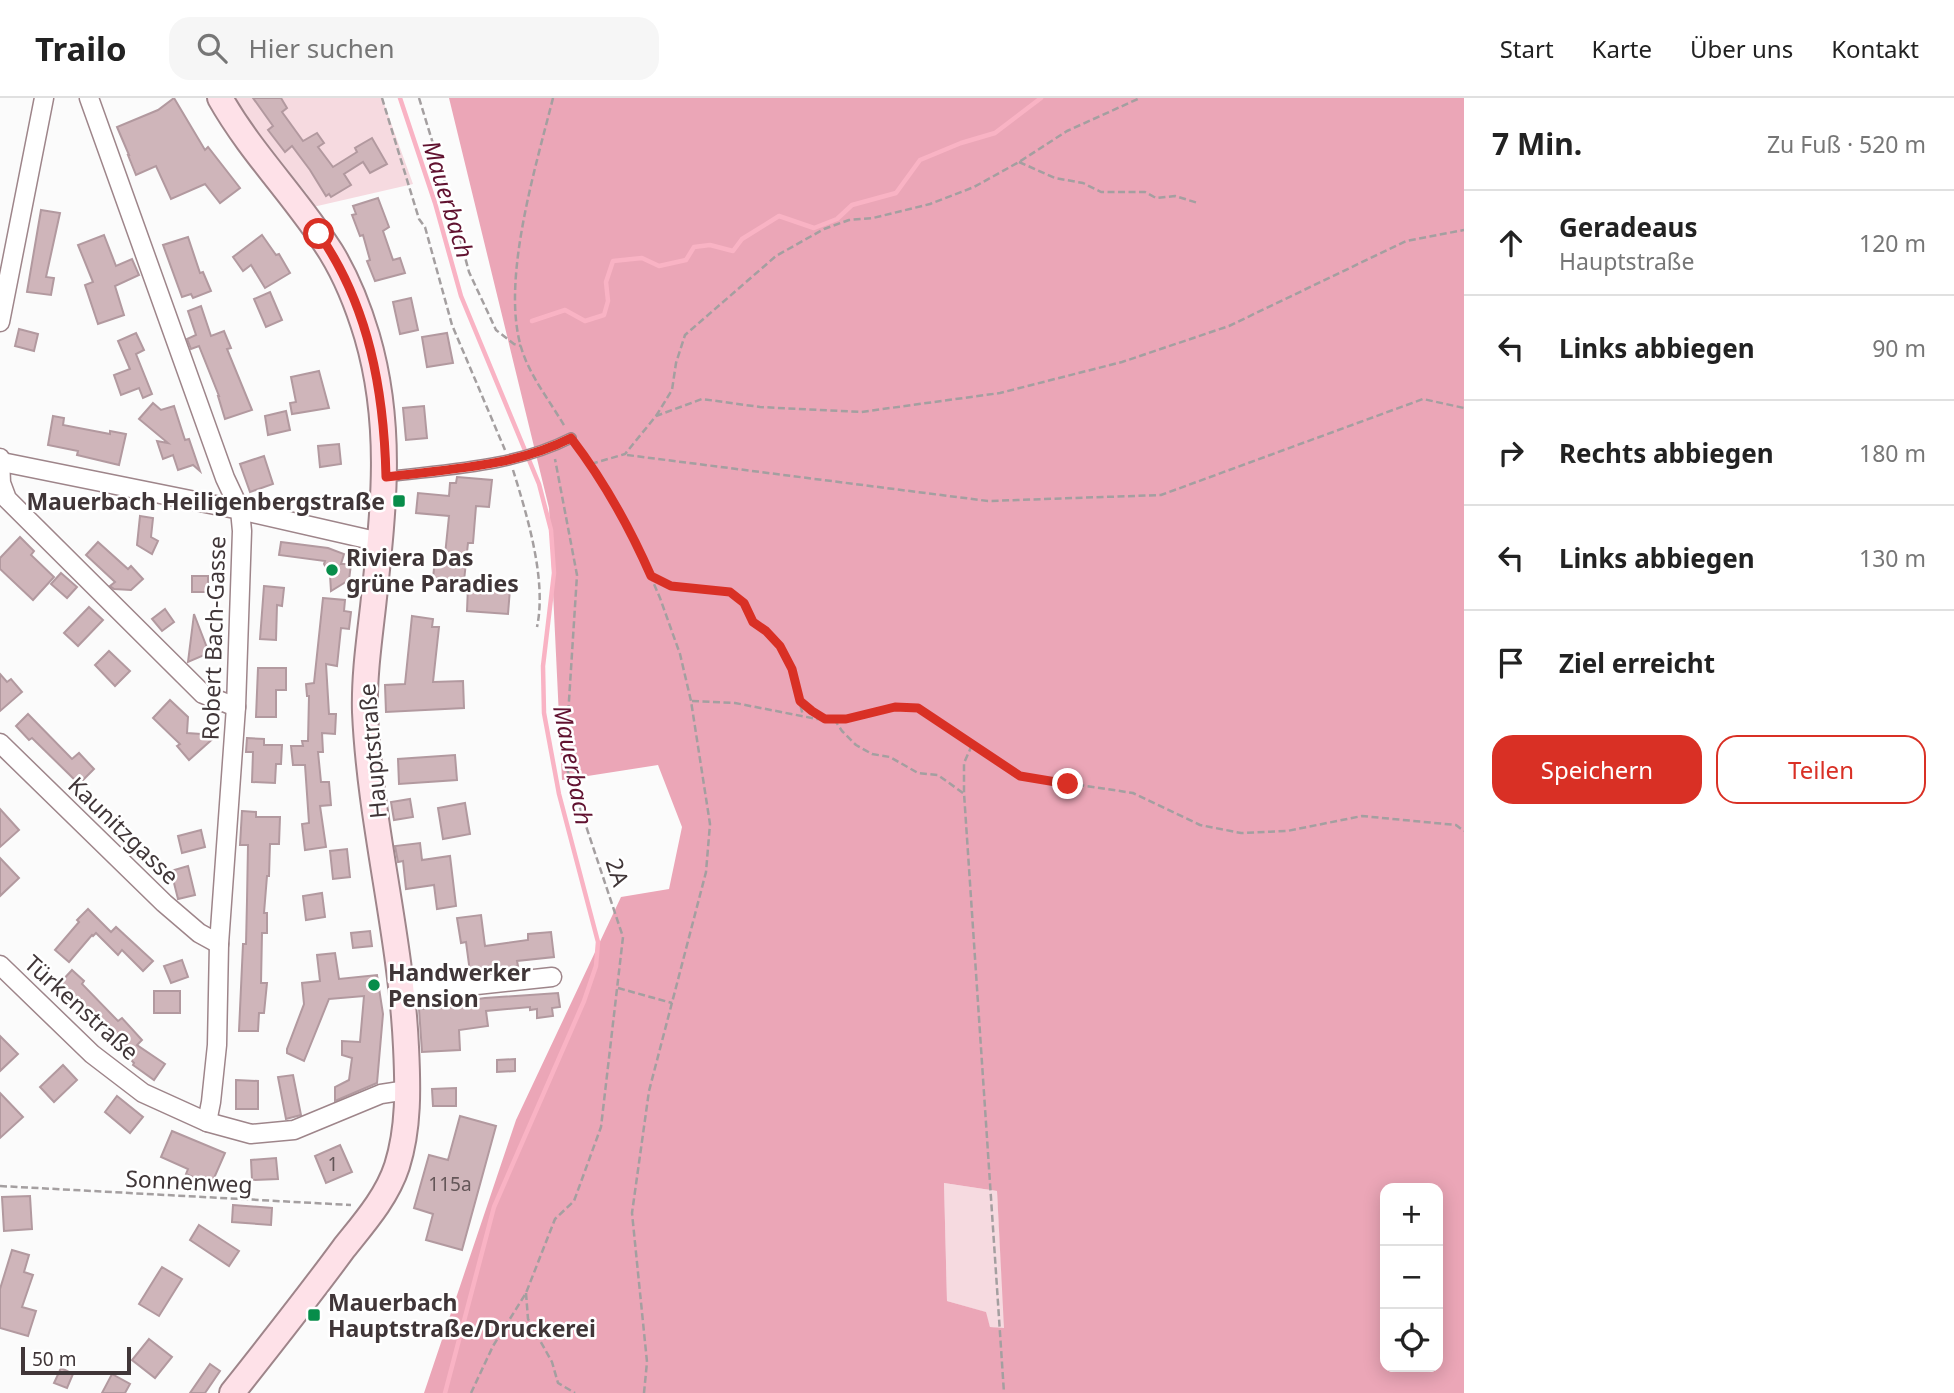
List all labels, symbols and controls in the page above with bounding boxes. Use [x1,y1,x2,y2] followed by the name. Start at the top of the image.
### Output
[169,17,659,80] search box
[35,26,127,71] text: Trailo
[193,29,231,67] icon: search
[249,30,395,66] text: Hier suchen
[1500,32,1554,65] text: Start
[1592,32,1652,65] text: Karte
[1690,32,1793,65] text: Über uns
[1831,32,1919,65] text: Kontakt
[1492,123,1582,164] text: 7 Min.
[1767,128,1926,160] text: Zu Fuß · 520 m
[415,136,483,262] water label: Mauerbach
[1559,209,1698,245] text: Geradeaus
[303,218,334,249] route start
[1492,224,1530,262] icon: ahead
[1859,227,1926,259] text: 120 m
[1559,245,1694,277] text: Hauptstraße
[1492,329,1530,367] icon: left
[1559,330,1755,366] text: Links abbiegen
[1872,332,1926,364] text: 90 m
[1492,434,1530,472] icon: right
[1559,435,1774,471] text: Rechts abbiegen
[1859,437,1926,469] text: 180 m
[26,485,385,517] place label: Mauerbach Heiligenbergstraße
[391,493,407,509] marker: Mauerbach Heiligenbergstraße
[193,535,233,741] street label: Robert Bach-Gasse
[1492,539,1530,577] icon: left
[1559,540,1755,576] text: Links abbiegen
[346,541,519,599] place label: Riviera Das grüne Paradies
[1859,542,1926,574] text: 130 m
[324,562,340,578] marker: Riviera Das grüne Paradies
[1492,644,1530,682] icon: arrive
[1559,645,1715,681] text: Ziel erreicht
[350,682,394,820] street label: Hauptstraße
[546,702,602,828] water label: Mauerbach
[1492,735,1702,804] button: Speichern
[1716,735,1926,804] button: Teilen
[1052,768,1083,799] route end
[62,769,186,891] street label: Kaunitzgasse
[598,854,638,890] street label: 2A
[18,947,146,1067] street label: Türkenstraße
[388,956,531,1014] place label: Handwerker Pension
[366,977,382,993] marker: Handwerker Pension
[328,1151,338,1177] house number: 1
[125,1162,253,1200] street label: Sonnenweg
[428,1171,472,1197] house number: 115a
[1380,1183,1443,1372] map controls
[1380,1183,1443,1246] button: +
[1380,1246,1443,1309] button: −
[328,1286,596,1344] place label: Mauerbach Hauptstraße/Druckerei
[306,1307,322,1323] marker: Mauerbach Hauptstraße/Druckerei
[1380,1309,1443,1372] button: locate
[21,1344,131,1376] scale bar
[32,1346,76,1372] text: 50 m

